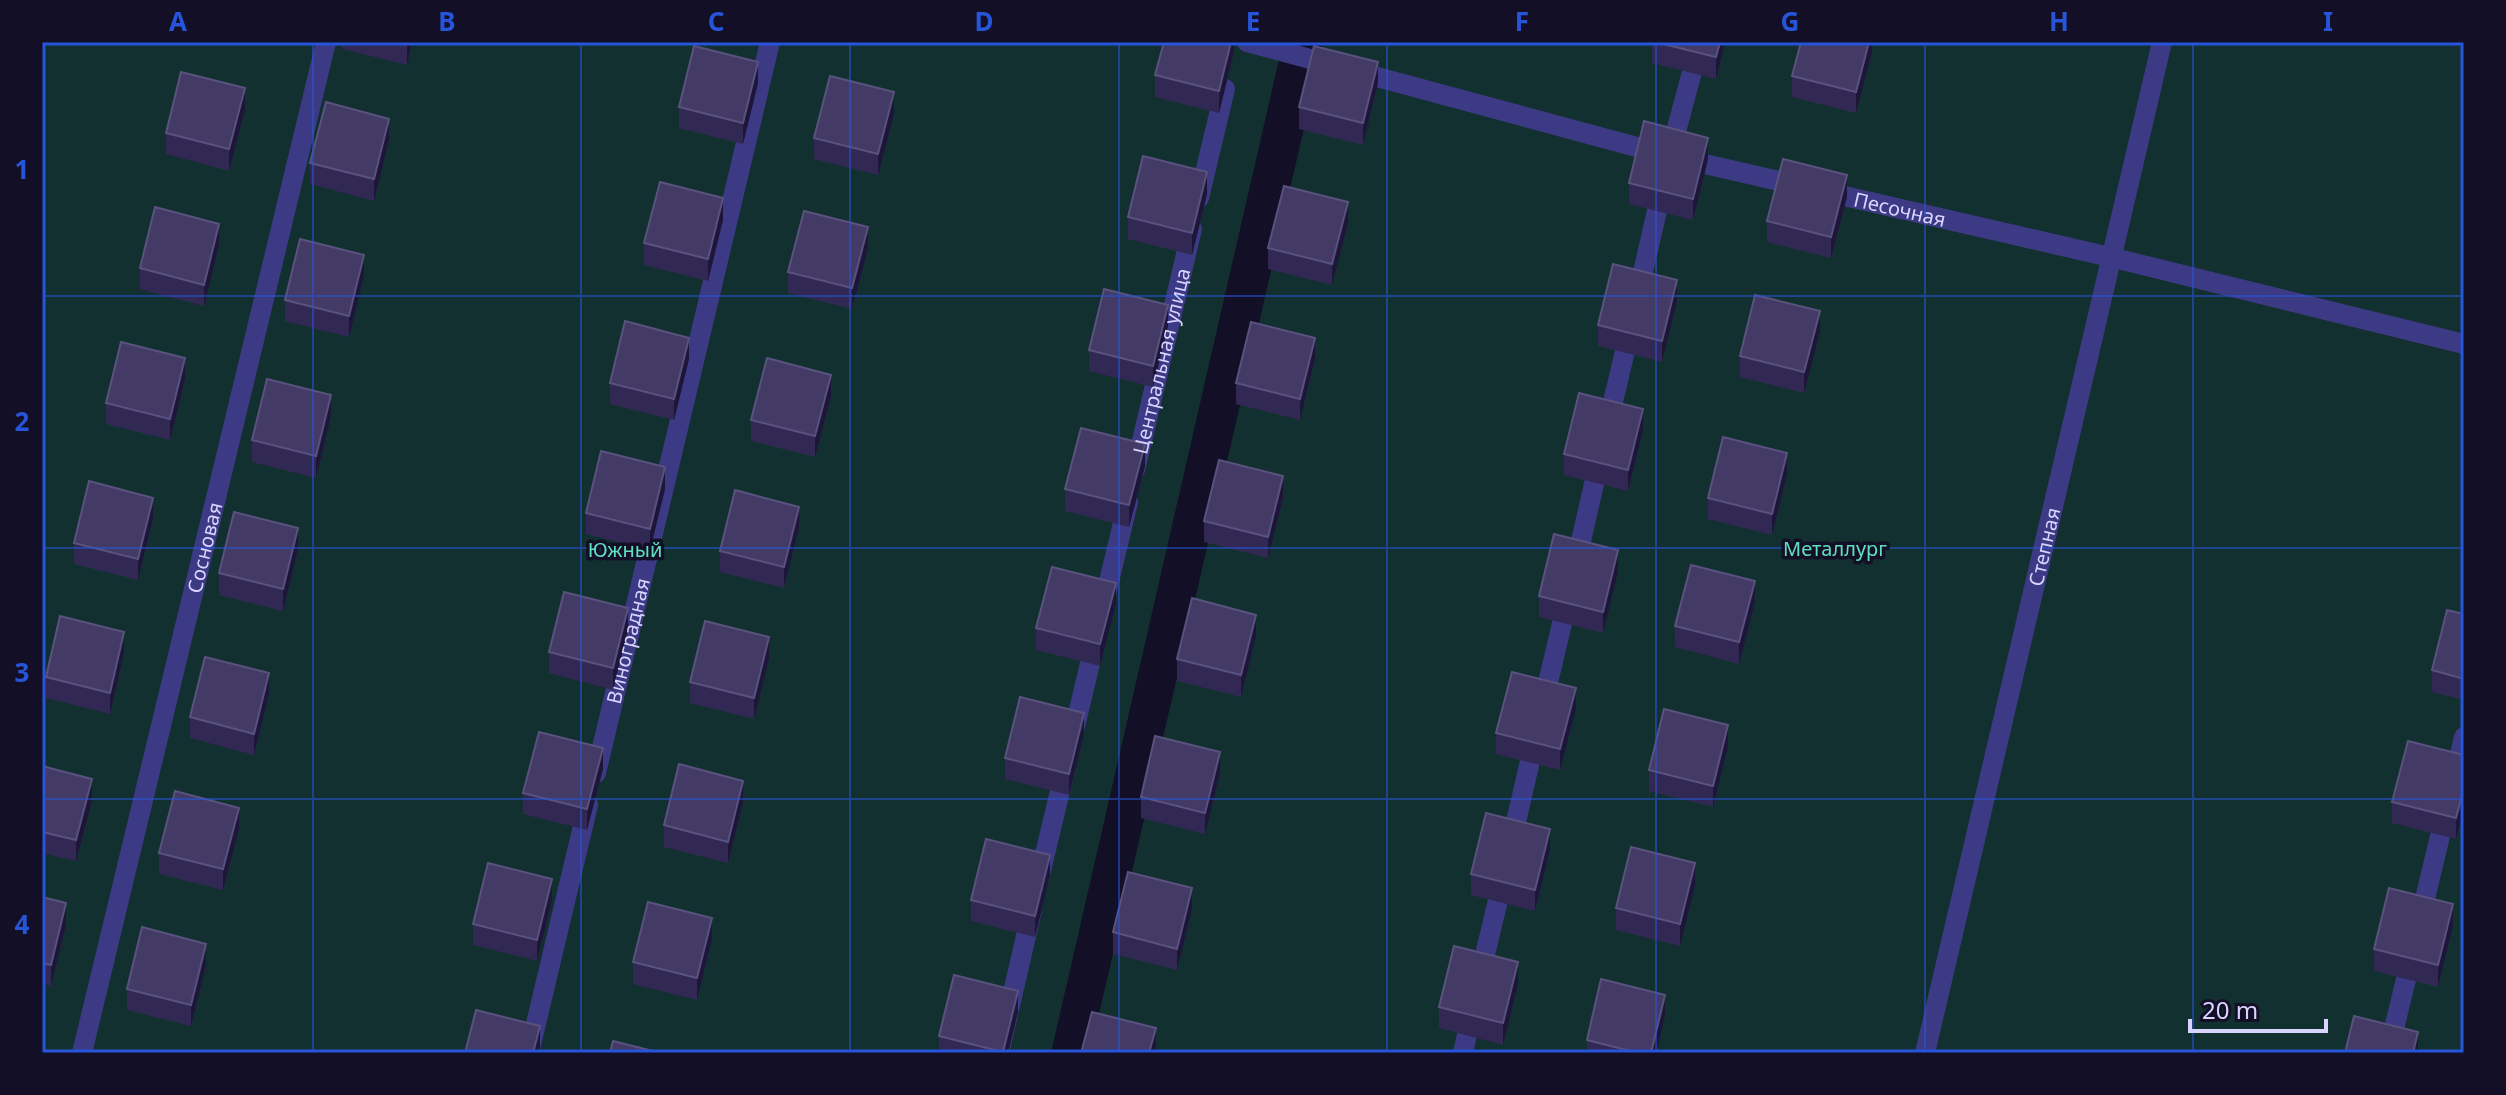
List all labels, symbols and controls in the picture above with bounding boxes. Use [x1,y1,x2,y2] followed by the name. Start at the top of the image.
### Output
[169,3,187,39] text: A
[438,3,456,39] text: B
[708,3,724,39] text: C
[974,3,994,39] text: D
[1246,3,1260,39] text: E
[1515,3,1529,39] text: F
[1781,3,1799,39] text: G
[2049,3,2069,39] text: H
[2323,3,2333,39] text: I
[15,151,29,187] text: 1
[1851,185,1949,232] street label: Песочная
[1126,265,1196,457] street label: Центральная улица
[15,403,30,439] text: 2
[180,499,228,596] street label: Сосновая
[2021,505,2066,589] street label: Степная
[1783,535,1887,562] park label: Металлург
[588,536,662,563] park label: Южный
[599,575,656,706] street label: Виноградная
[15,654,29,690] text: 3
[15,906,30,942] text: 4
[2190,983,2326,1033] scale bar
[2202,993,2258,1026] text: 20 m

